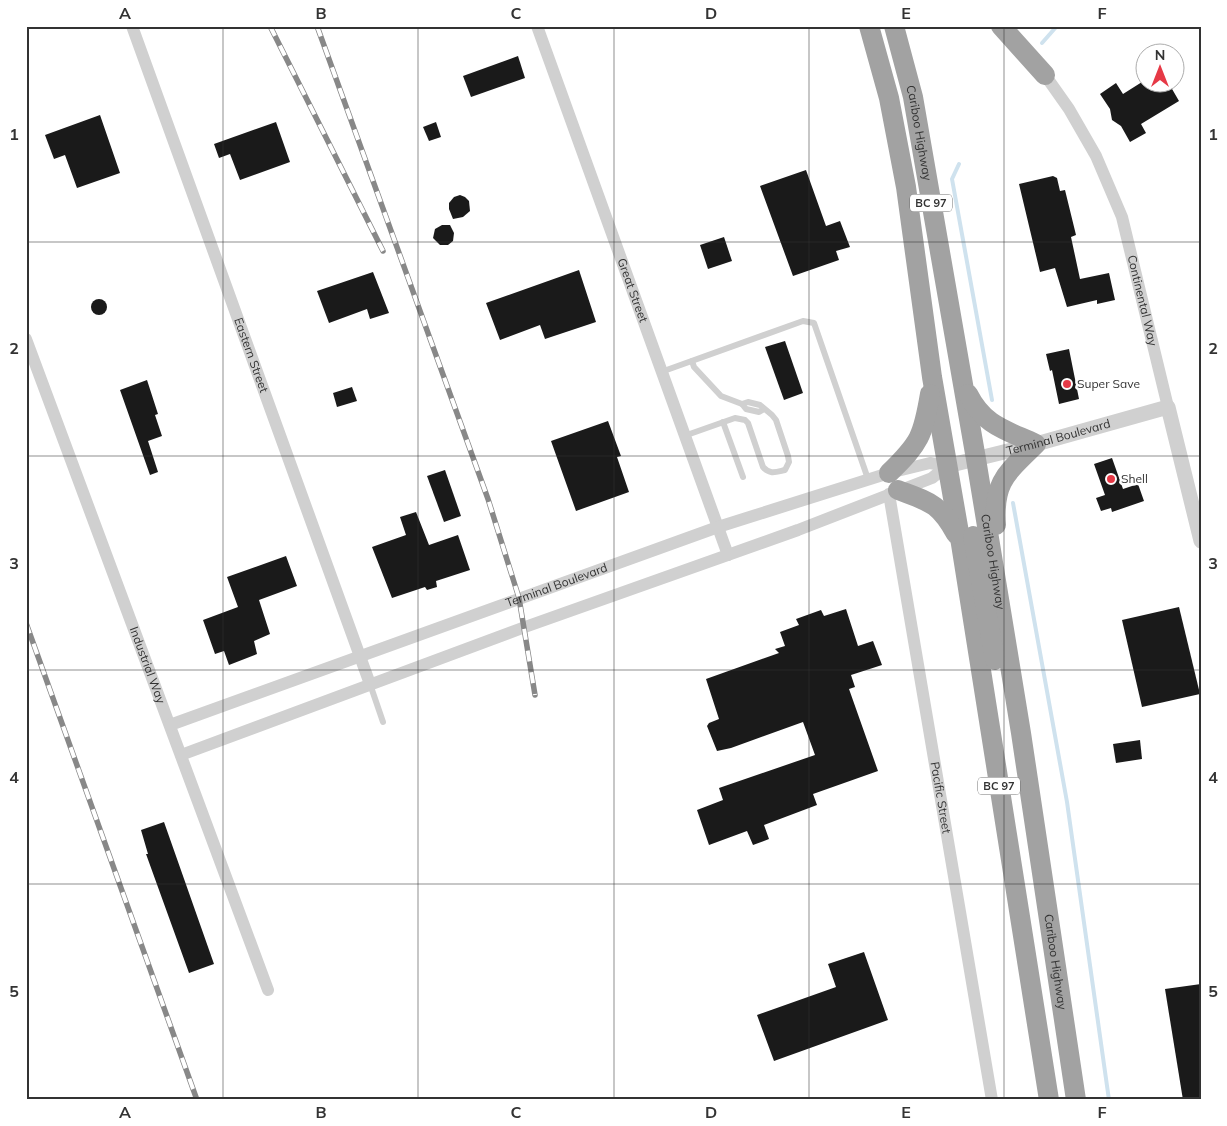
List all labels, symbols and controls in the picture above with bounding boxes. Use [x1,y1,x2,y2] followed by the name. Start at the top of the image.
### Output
[119,3,131,23] text: A
[315,3,327,23] text: B
[511,3,522,23] text: C
[705,3,717,23] text: D
[901,3,911,23] text: E
[1097,3,1107,23] text: F
[1134,42,1184,92] north arrow
[1155,46,1165,64] text: N
[903,84,936,182] street label: Cariboo Highway
[9,124,19,144] text: 1
[1208,124,1218,144] text: 1
[910,194,952,212] road number: BC 97
[1124,253,1161,348] street label: Continental Way
[614,256,651,324] street label: Great Street
[231,315,272,394] street label: Eastern Street
[9,338,19,358] text: 2
[1208,338,1218,358] text: 2
[1077,376,1140,391] place label: Super Save
[1061,378,1073,390] marker: Super Save
[1005,416,1112,458] street label: Terminal Boulevard
[1121,471,1148,486] place label: Shell
[1105,473,1117,485] marker: Shell
[978,513,1009,611] street label: Cariboo Highway
[9,553,19,573] text: 3
[1208,553,1218,573] text: 3
[503,560,609,610] street label: Terminal Boulevard
[127,624,169,706] street label: Industrial Way
[928,760,955,835] street label: Pacific Street
[9,767,19,787] text: 4
[1208,767,1218,787] text: 4
[978,778,1020,794] road number: BC 97
[1041,913,1070,1011] street label: Cariboo Highway
[9,981,19,1001] text: 5
[1208,981,1218,1001] text: 5
[119,1102,131,1122] text: A
[315,1102,327,1122] text: B
[511,1102,522,1122] text: C
[705,1102,717,1122] text: D
[901,1102,911,1122] text: E
[1097,1102,1107,1122] text: F

